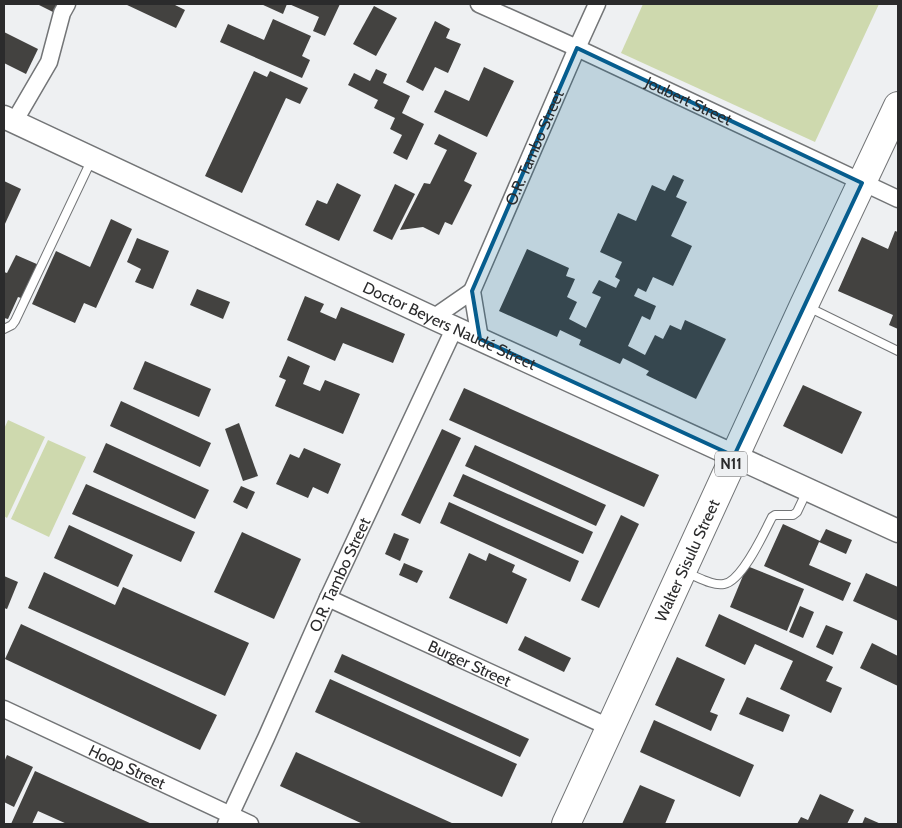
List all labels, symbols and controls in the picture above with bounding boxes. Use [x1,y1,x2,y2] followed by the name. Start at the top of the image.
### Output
[641,72,735,130] street label: Joubert Street
[501,87,568,208] street label: O.R. Tambo Street
[360,278,540,374] street label: Doctor Beyers Naudé Street
[715,452,747,476] road number: N11
[651,496,724,625] street label: Walter Sisulu Street
[305,514,375,635] street label: O.R. Tambo Street
[425,636,514,691] street label: Burger Street
[86,741,169,793] street label: Hoop Street

